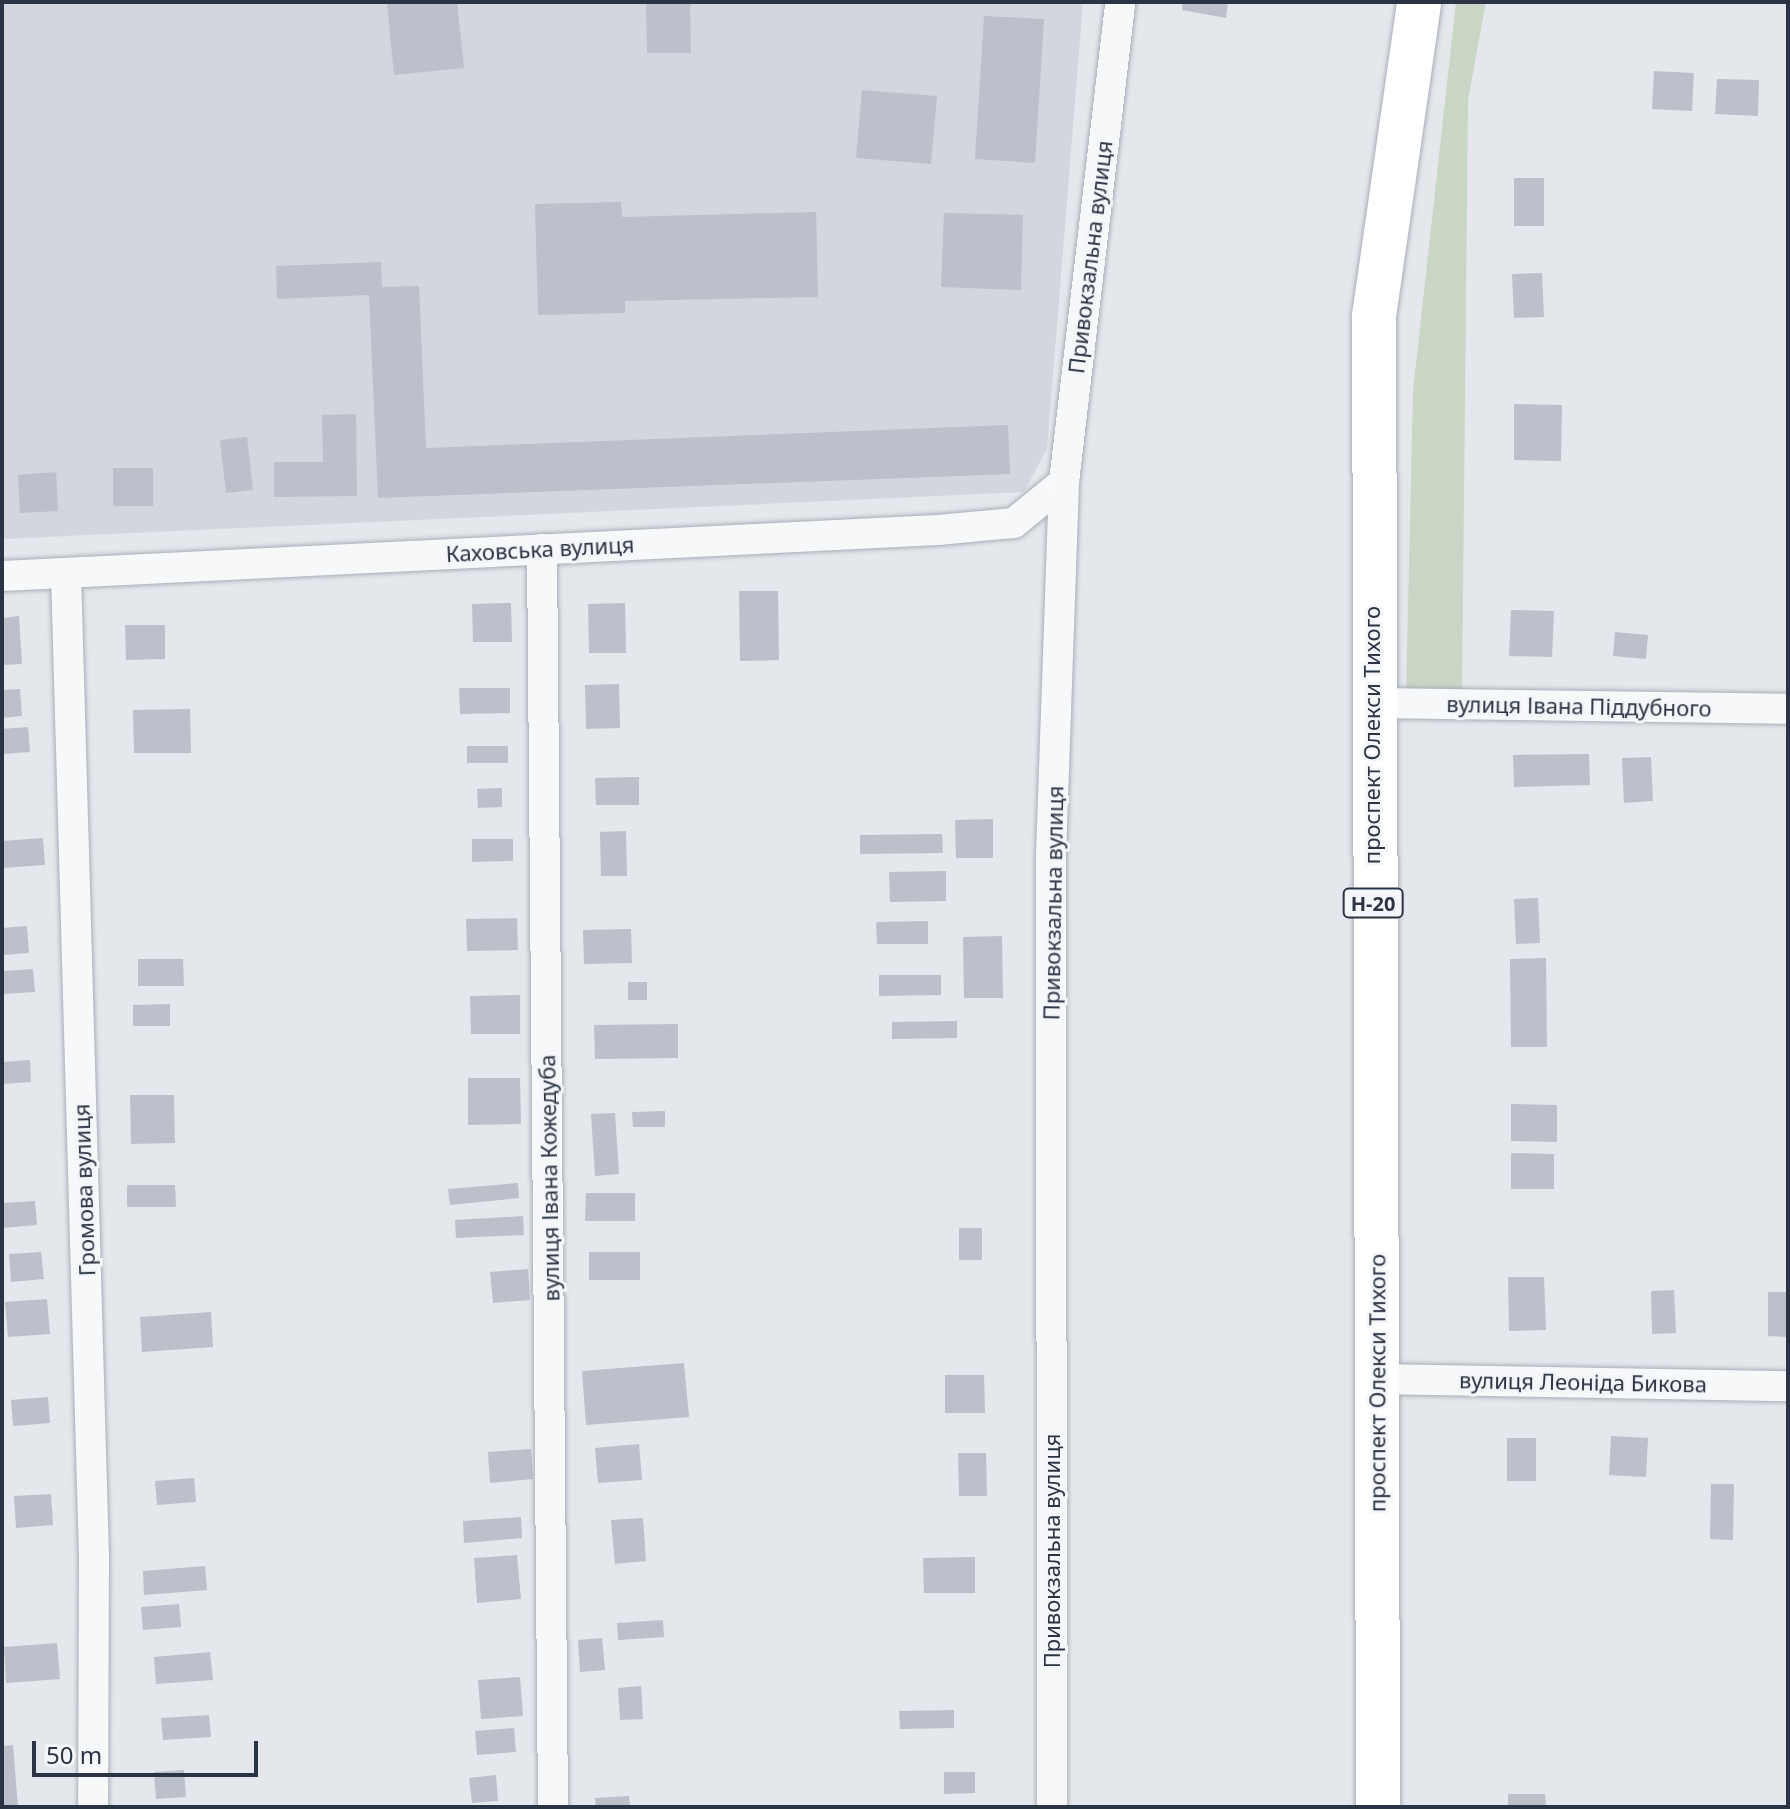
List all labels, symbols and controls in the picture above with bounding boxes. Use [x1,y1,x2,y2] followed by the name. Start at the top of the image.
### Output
[1063,139,1117,375] street label: Привокзальна вулиця
[445,531,635,567] street label: Каховська вулиця
[1359,606,1385,864] street label: проспект Олекси Тихого
[1446,690,1712,722] street label: вулиця Івана Піддубного
[1038,785,1068,1021] street label: Привокзальна вулиця
[1341,887,1405,919] road number: Н-20
[534,1054,564,1302] street label: вулиця Івана Кожедуба
[68,1103,100,1277] street label: Громова вулиця
[1364,1254,1390,1512] street label: проспект Олекси Тихого
[1459,1367,1707,1397] street label: вулиця Леоніда Бикова
[1039,1434,1065,1668] street label: Привокзальна вулиця
[36,1725,262,1775] scale bar
[46,1738,102,1771] text: 50 m

